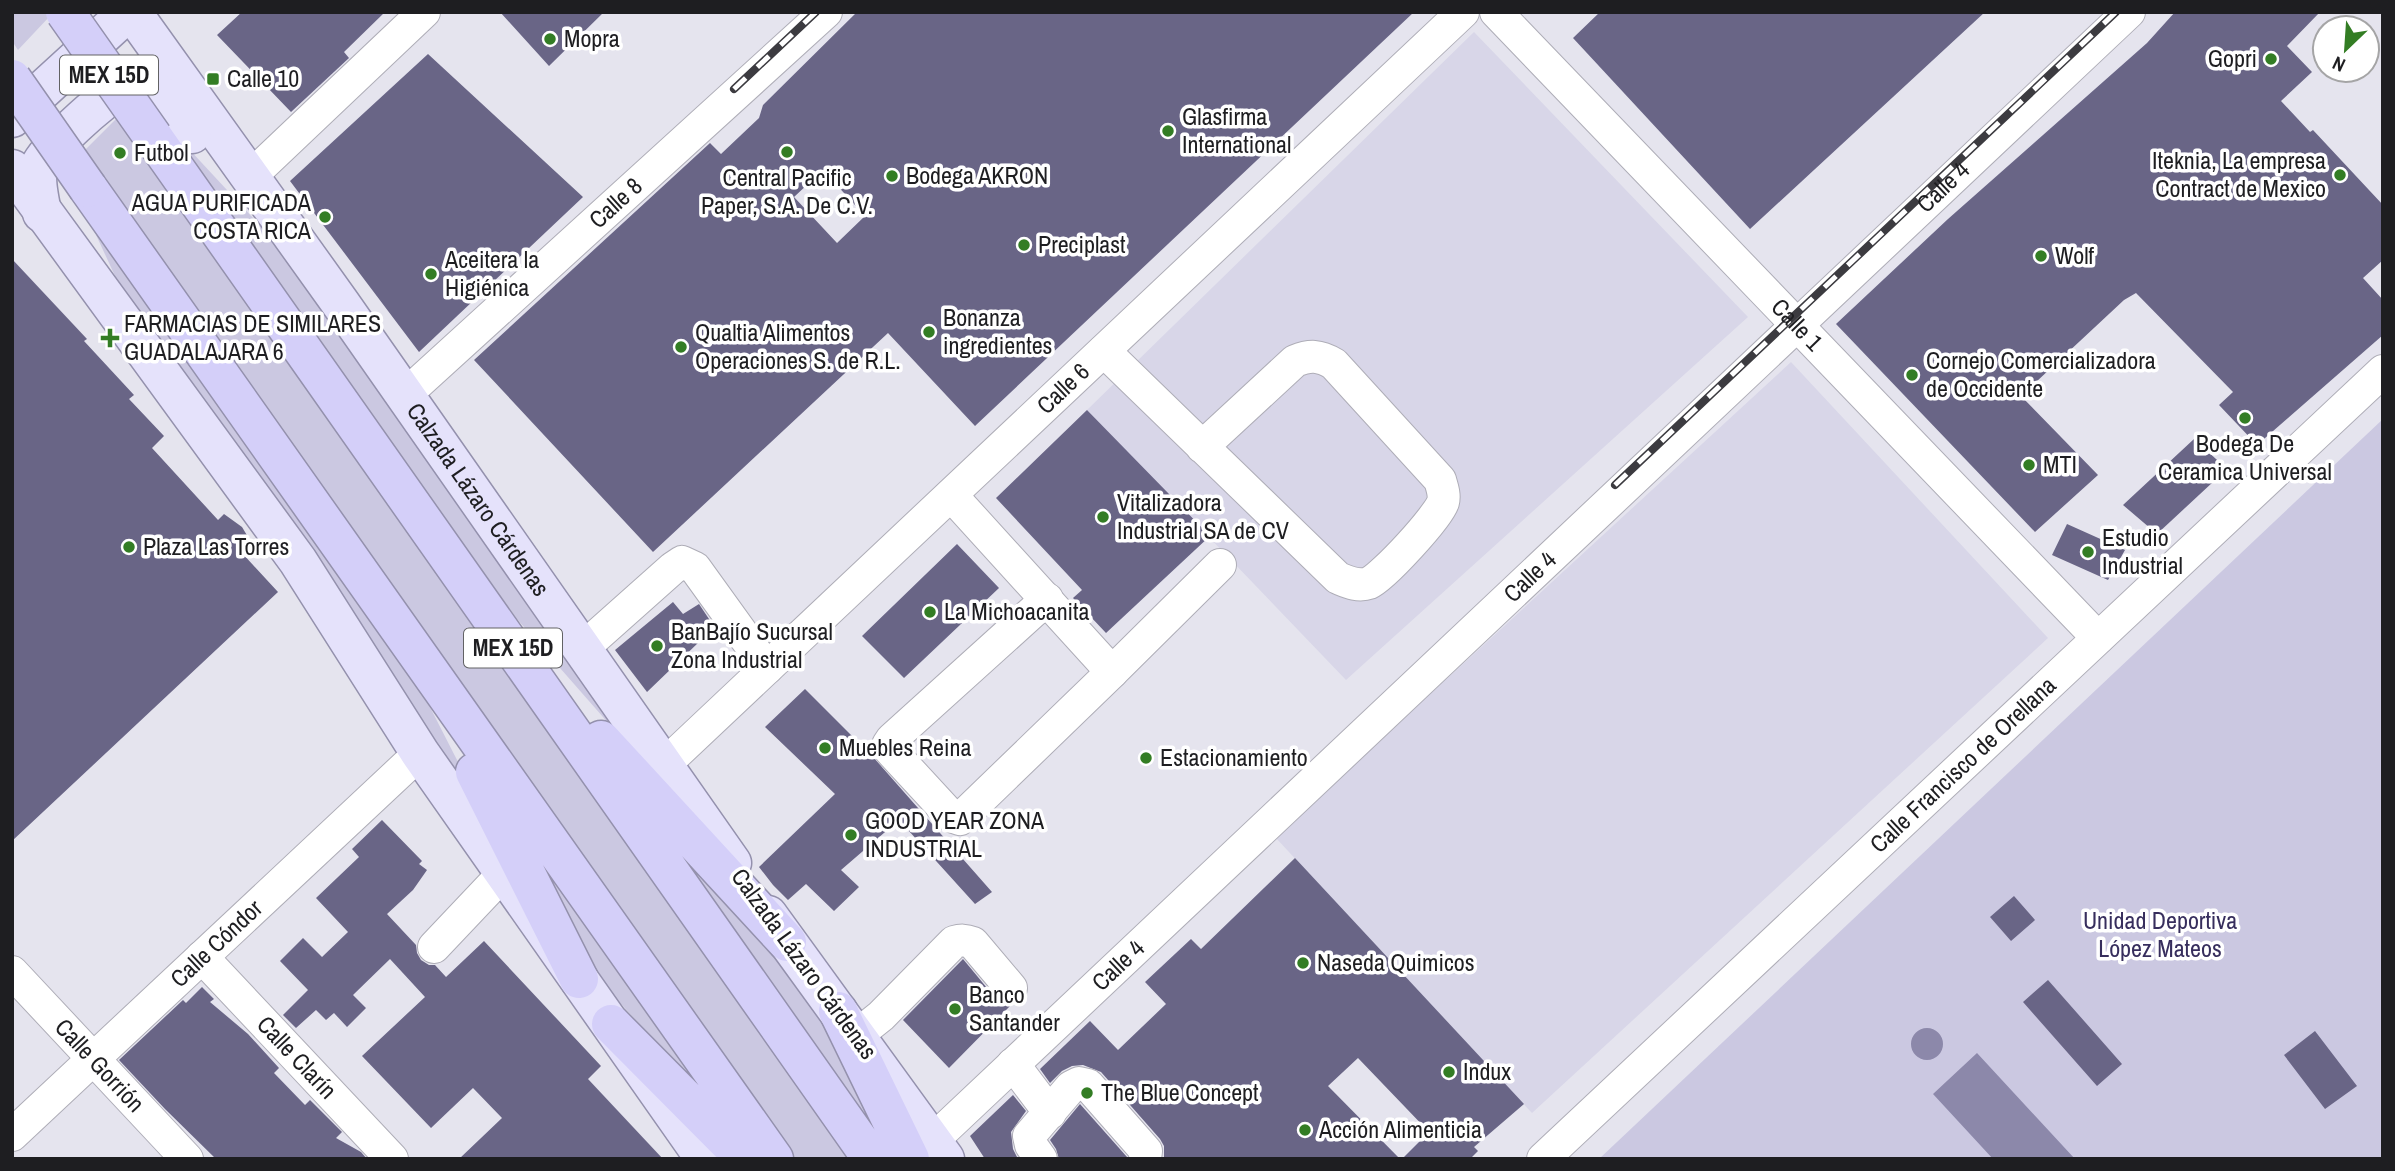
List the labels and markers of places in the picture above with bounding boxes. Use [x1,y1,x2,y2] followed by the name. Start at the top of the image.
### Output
[564,22,620,54] place label: Mopra
[542,31,558,47] marker: Mopra
[2208,42,2257,74] place label: Gopri
[2263,51,2279,67] marker: Gopri
[227,62,299,94] place label: Calle 10
[205,71,221,87] marker: Calle 10
[1182,100,1291,160] place label: Glasfirma International
[1160,123,1176,139] marker: Glasfirma International
[134,136,189,168] place label: Futbol
[779,144,795,160] marker: Central Pacific Paper, S.A. De C.V.
[2152,144,2326,204] place label: Iteknia, La empresa Contract de Mexico
[112,145,128,161] marker: Futbol
[906,159,1048,191] place label: Bodega AKRON
[701,161,873,221] place label: Central Pacific Paper, S.A. De C.V.
[2332,167,2348,183] marker: Iteknia, La empresa Contract de Mexico
[884,168,900,184] marker: Bodega AKRON
[131,186,312,246] place label: AGUA PURIFICADA COSTA RICA
[317,209,333,225] marker: AGUA PURIFICADA COSTA RICA
[1038,228,1126,260] place label: Preciplast
[1016,237,1032,253] marker: Preciplast
[2055,239,2095,271] place label: Wolf
[444,243,539,303] place label: Aceitera la Higiénica
[2033,248,2049,264] marker: Wolf
[423,266,439,282] marker: Aceitera la Higiénica
[943,301,1052,361] place label: Bonanza ingredientes
[124,307,381,367] place label: FARMACIAS DE SIMILARES GUADALAJARA 6
[695,316,901,376] place label: Qualtia Alimentos Operaciones S. de R.L.
[921,324,937,340] marker: Bonanza ingredientes
[102,330,118,346] marker: FARMACIAS DE SIMILARES GUADALAJARA 6
[673,339,689,355] marker: Qualtia Alimentos Operaciones S. de R.L.
[1926,344,2156,404] place label: Cornejo Comercializadora de Occidente
[1904,367,1920,383] marker: Cornejo Comercializadora de Occidente
[2237,410,2253,426] marker: Bodega De Ceramica Universal
[2158,427,2332,487] place label: Bodega De Ceramica Universal
[2043,448,2077,480] place label: MTI
[2021,457,2037,473] marker: MTI
[1117,486,1289,546] place label: Vitalizadora Industrial SA de CV
[1095,509,1111,525] marker: Vitalizadora Industrial SA de CV
[2102,521,2183,581] place label: Estudio Industrial
[143,530,289,562] place label: Plaza Las Torres
[121,539,137,555] marker: Plaza Las Torres
[2080,544,2096,560] marker: Estudio Industrial
[944,595,1090,627] place label: La Michoacanita
[922,604,938,620] marker: La Michoacanita
[671,615,833,675] place label: BanBajío Sucursal Zona Industrial
[649,638,665,654] marker: BanBajío Sucursal Zona Industrial
[839,731,971,763] place label: Muebles Reina
[817,740,833,756] marker: Muebles Reina
[1160,741,1308,773] place label: Estacionamiento
[1138,750,1154,766] marker: Estacionamiento
[865,804,1045,864] place label: GOOD YEAR ZONA INDUSTRIAL
[843,827,859,843] marker: GOOD YEAR ZONA INDUSTRIAL
[1317,946,1475,978] place label: Naseda Quimicos
[1295,955,1311,971] marker: Naseda Quimicos
[969,978,1060,1038] place label: Banco Santander
[947,1001,963,1017] marker: Banco Santander
[1463,1055,1511,1087] place label: Indux
[1441,1064,1457,1080] marker: Indux
[1101,1076,1259,1108] place label: The Blue Concept
[1079,1085,1095,1101] marker: The Blue Concept
[1318,1113,1482,1145] place label: Acción Alimenticia
[1297,1122,1313,1138] marker: Acción Alimenticia

